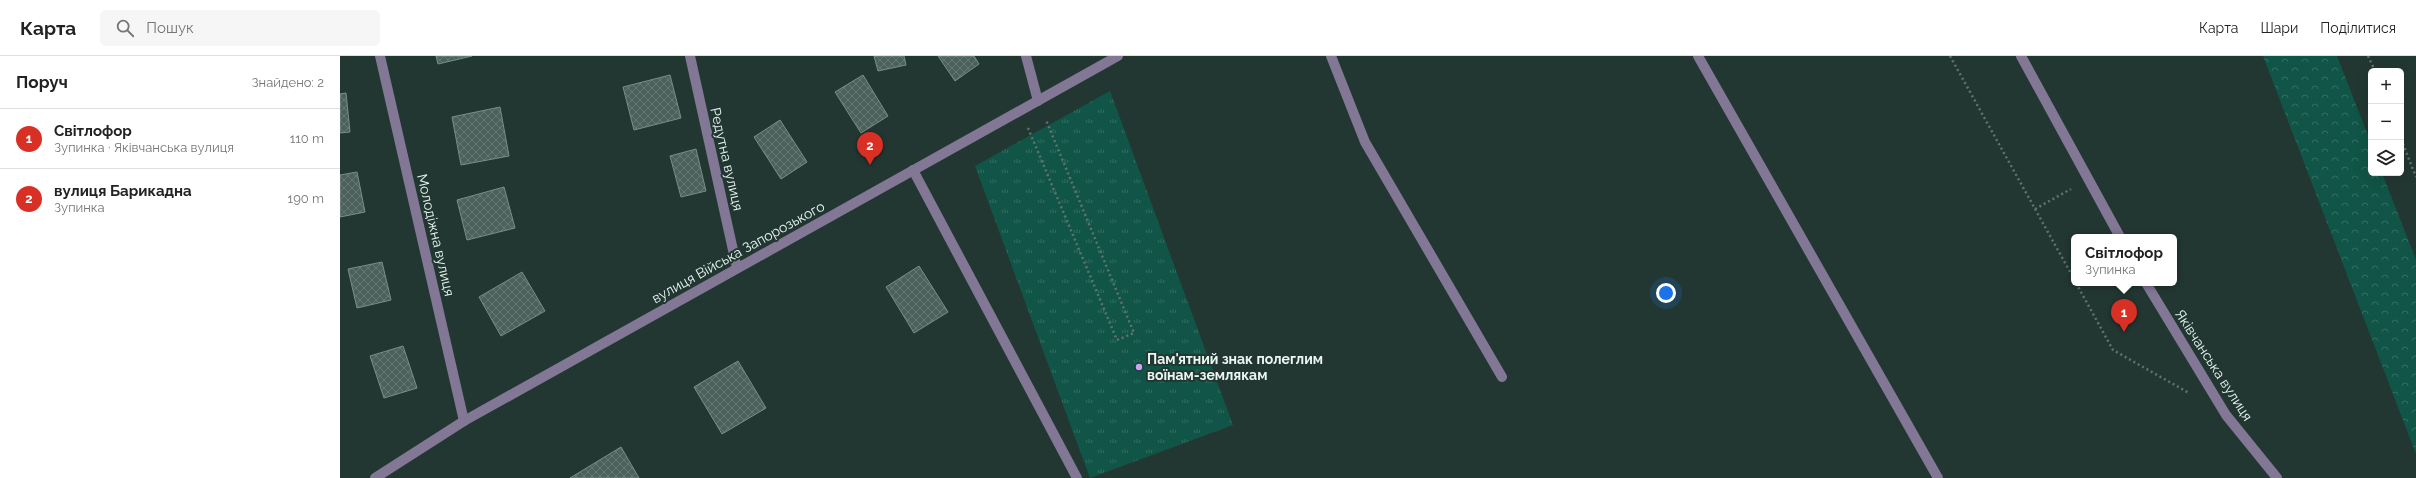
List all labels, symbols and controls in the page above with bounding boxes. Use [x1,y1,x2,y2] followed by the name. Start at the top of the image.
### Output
[100,10,380,46] search box
[20,17,76,39] text: Карта
[114,17,136,39] icon: search
[146,19,194,37] text: Пошук
[2199,20,2238,36] text: Карта
[2260,20,2298,36] text: Шари
[2320,20,2396,36] text: Поділитися
[2368,68,2404,176] map controls
[2368,68,2404,104] button: +
[16,72,68,92] text: Поруч
[252,75,324,90] text: Знайдено: 2
[2368,104,2404,140] button: −
[707,106,747,212] street label: Редутна вулиця
[54,122,132,140] text: Світлофор
[26,131,32,146] text: 1
[290,131,324,146] text: 110 m
[857,132,883,165] pin: 2
[54,140,234,155] text: Зупинка · Яківчанська вулиця
[2368,140,2404,176] button: layers
[414,172,458,298] street label: Молодіжна вулиця
[54,182,192,200] text: вулиця Барикадна
[25,191,33,206] text: 2
[288,191,324,206] text: 190 m
[649,198,827,306] street label: вулиця Війська Запорозького
[54,200,105,215] text: Зупинка
[2071,234,2177,286] popup
[2085,244,2163,262] text: Світлофор
[2085,262,2136,277] text: Зупинка
[1656,283,1676,303] your location
[2111,299,2137,332] pin: 1
[2172,306,2256,424] street label: Яківчанська вулиця
[1147,351,1323,383] place label: Пам'ятний знак полеглим воїнам-землякам
[1134,362,1144,372] marker: Пам'ятний знак полеглим воїнам-землякам

